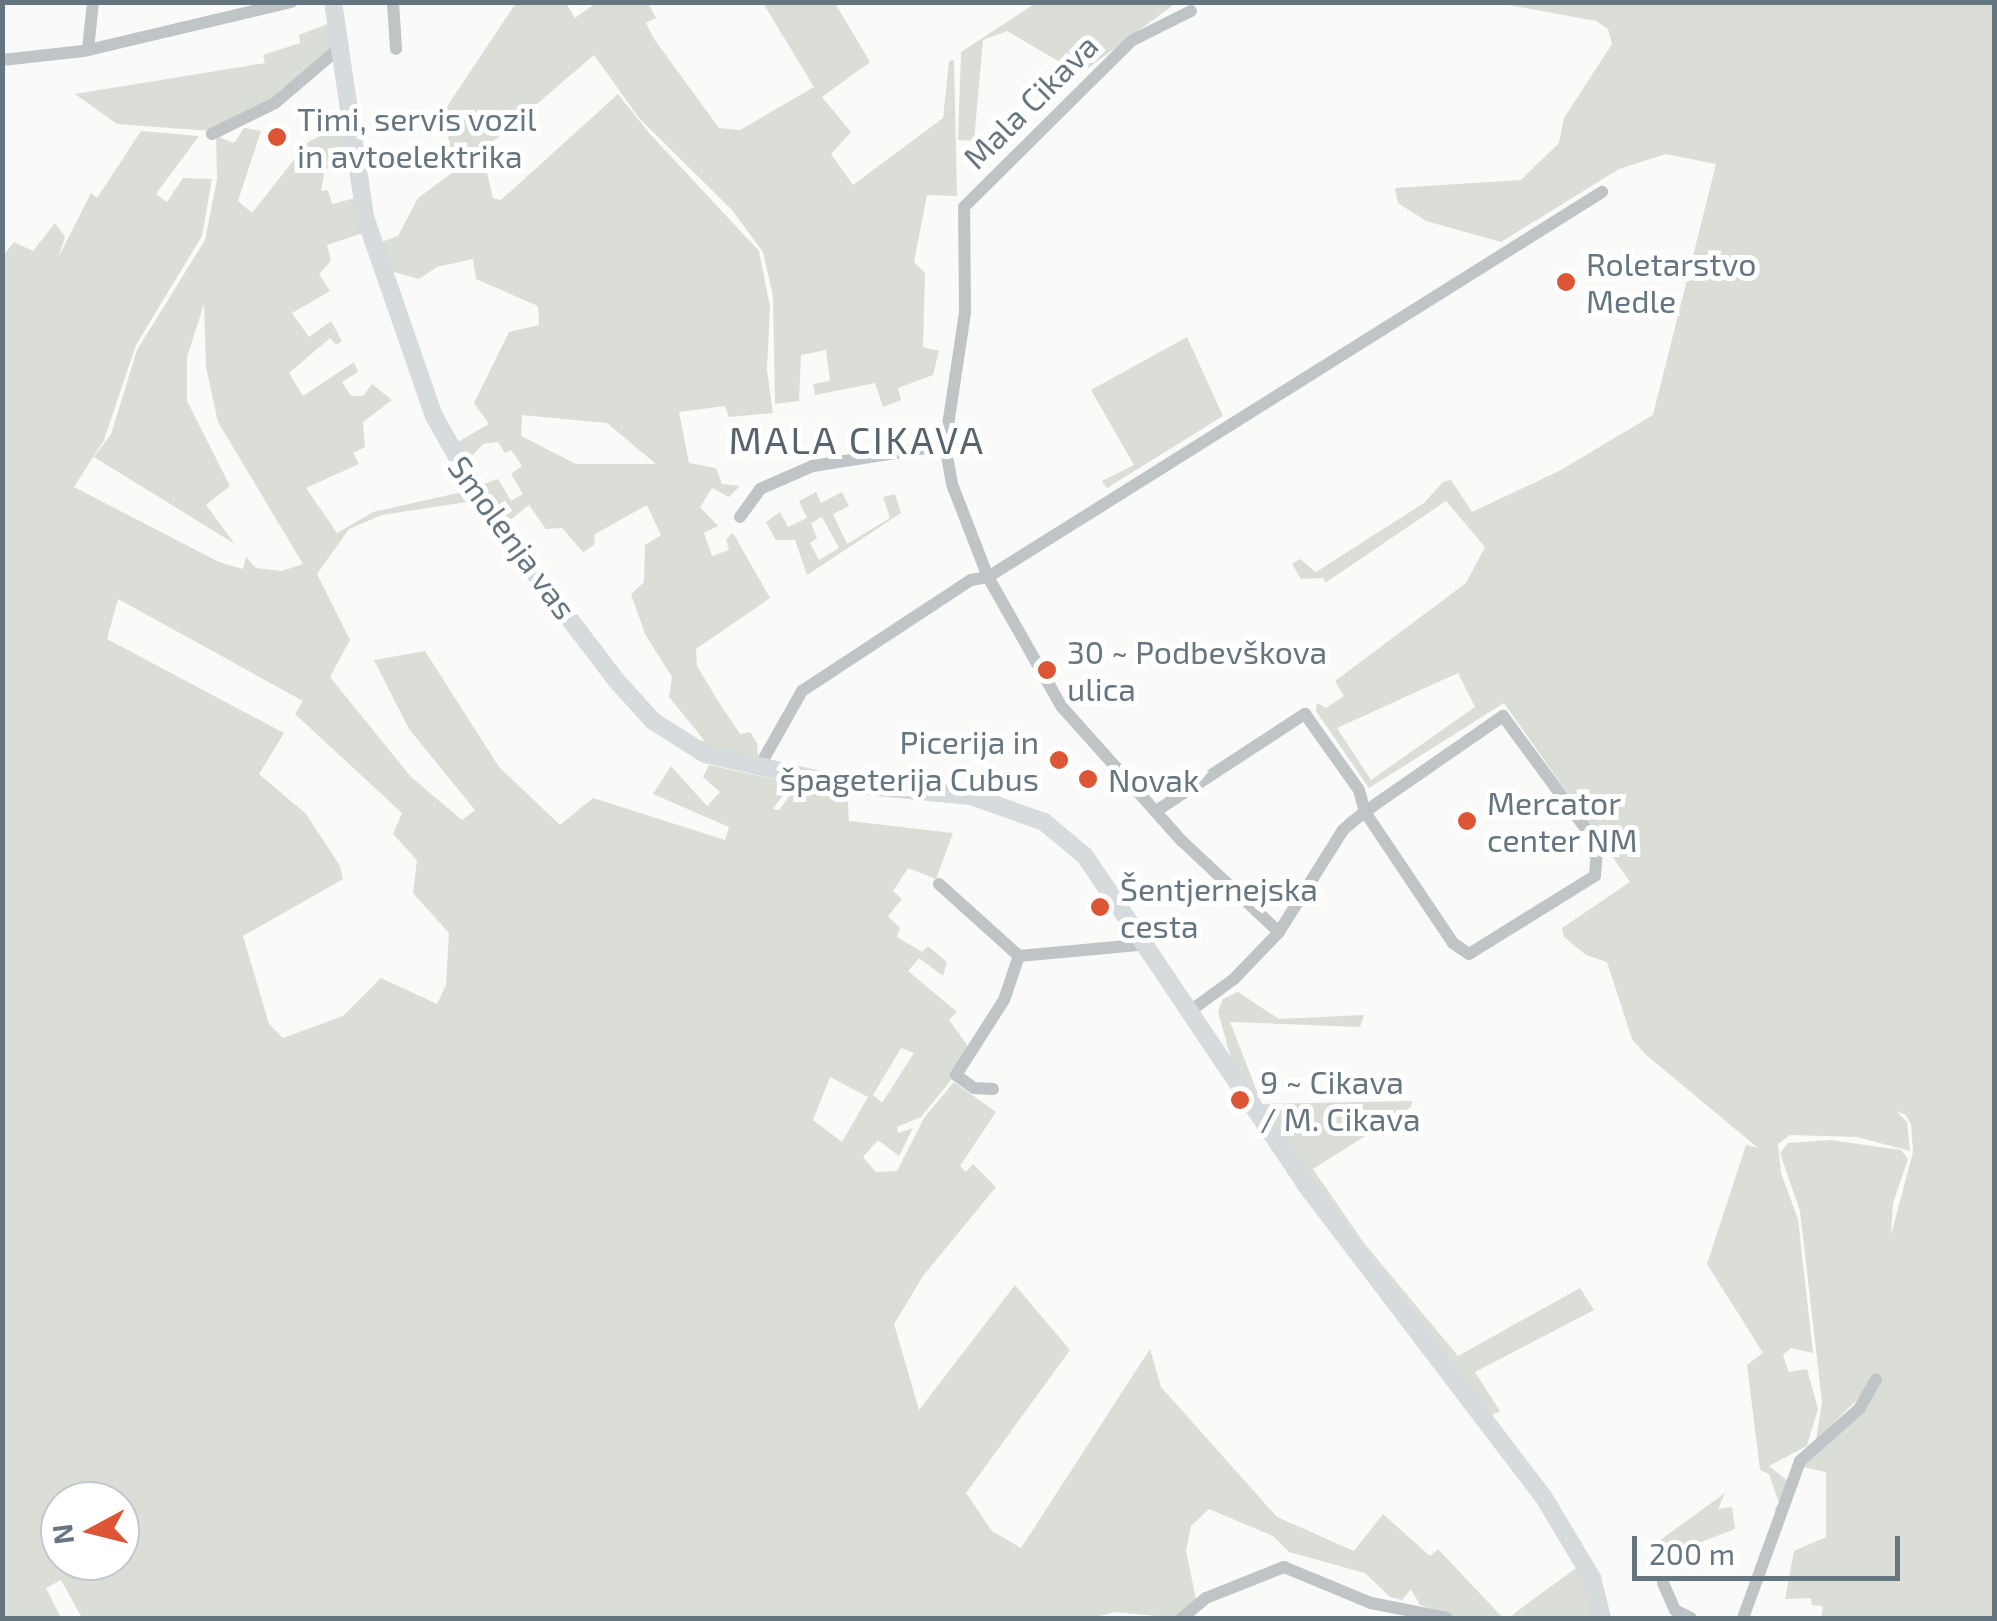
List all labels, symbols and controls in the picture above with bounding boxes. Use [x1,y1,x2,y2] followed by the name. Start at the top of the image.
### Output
[955,26,1105,176] street label: Mala Cikava
[297,100,537,175] place label: Timi, servis vozil in avtoelektrika
[266,126,288,148] marker: Timi, servis vozil in avtoelektrika
[1586,245,1756,320] place label: Roletarstvo Medle
[1555,271,1577,293] marker: Roletarstvo Medle
[728,417,986,463] district label: MALA CIKAVA
[441,448,585,626] street label: Smolenja vas
[1067,633,1327,708] place label: 30 ~ Podbevškova ulica
[1036,659,1058,681] marker: 30 ~ Podbevškova ulica
[780,723,1039,798] place label: Picerija in špageterija Cubus
[1048,749,1070,771] marker: Picerija in špageterija Cubus
[1108,760,1199,798] place label: Novak
[1077,768,1099,790] marker: Novak
[1487,784,1638,859] place label: Mercator center NM
[1456,810,1478,832] marker: Mercator center NM
[1120,870,1318,945] place label: Šentjernejska cesta
[1089,896,1111,918] marker: Šentjernejska cesta
[1260,1063,1421,1138] place label: 9 ~ Cikava / M. Cikava
[1229,1089,1251,1111] marker: 9 ~ Cikava / M. Cikava
[40,1481,140,1581] north arrow
[1637,1516,1904,1578] scale bar
[44,1522,80,1547] text: N
[1649,1535,1735,1571] text: 200 m

